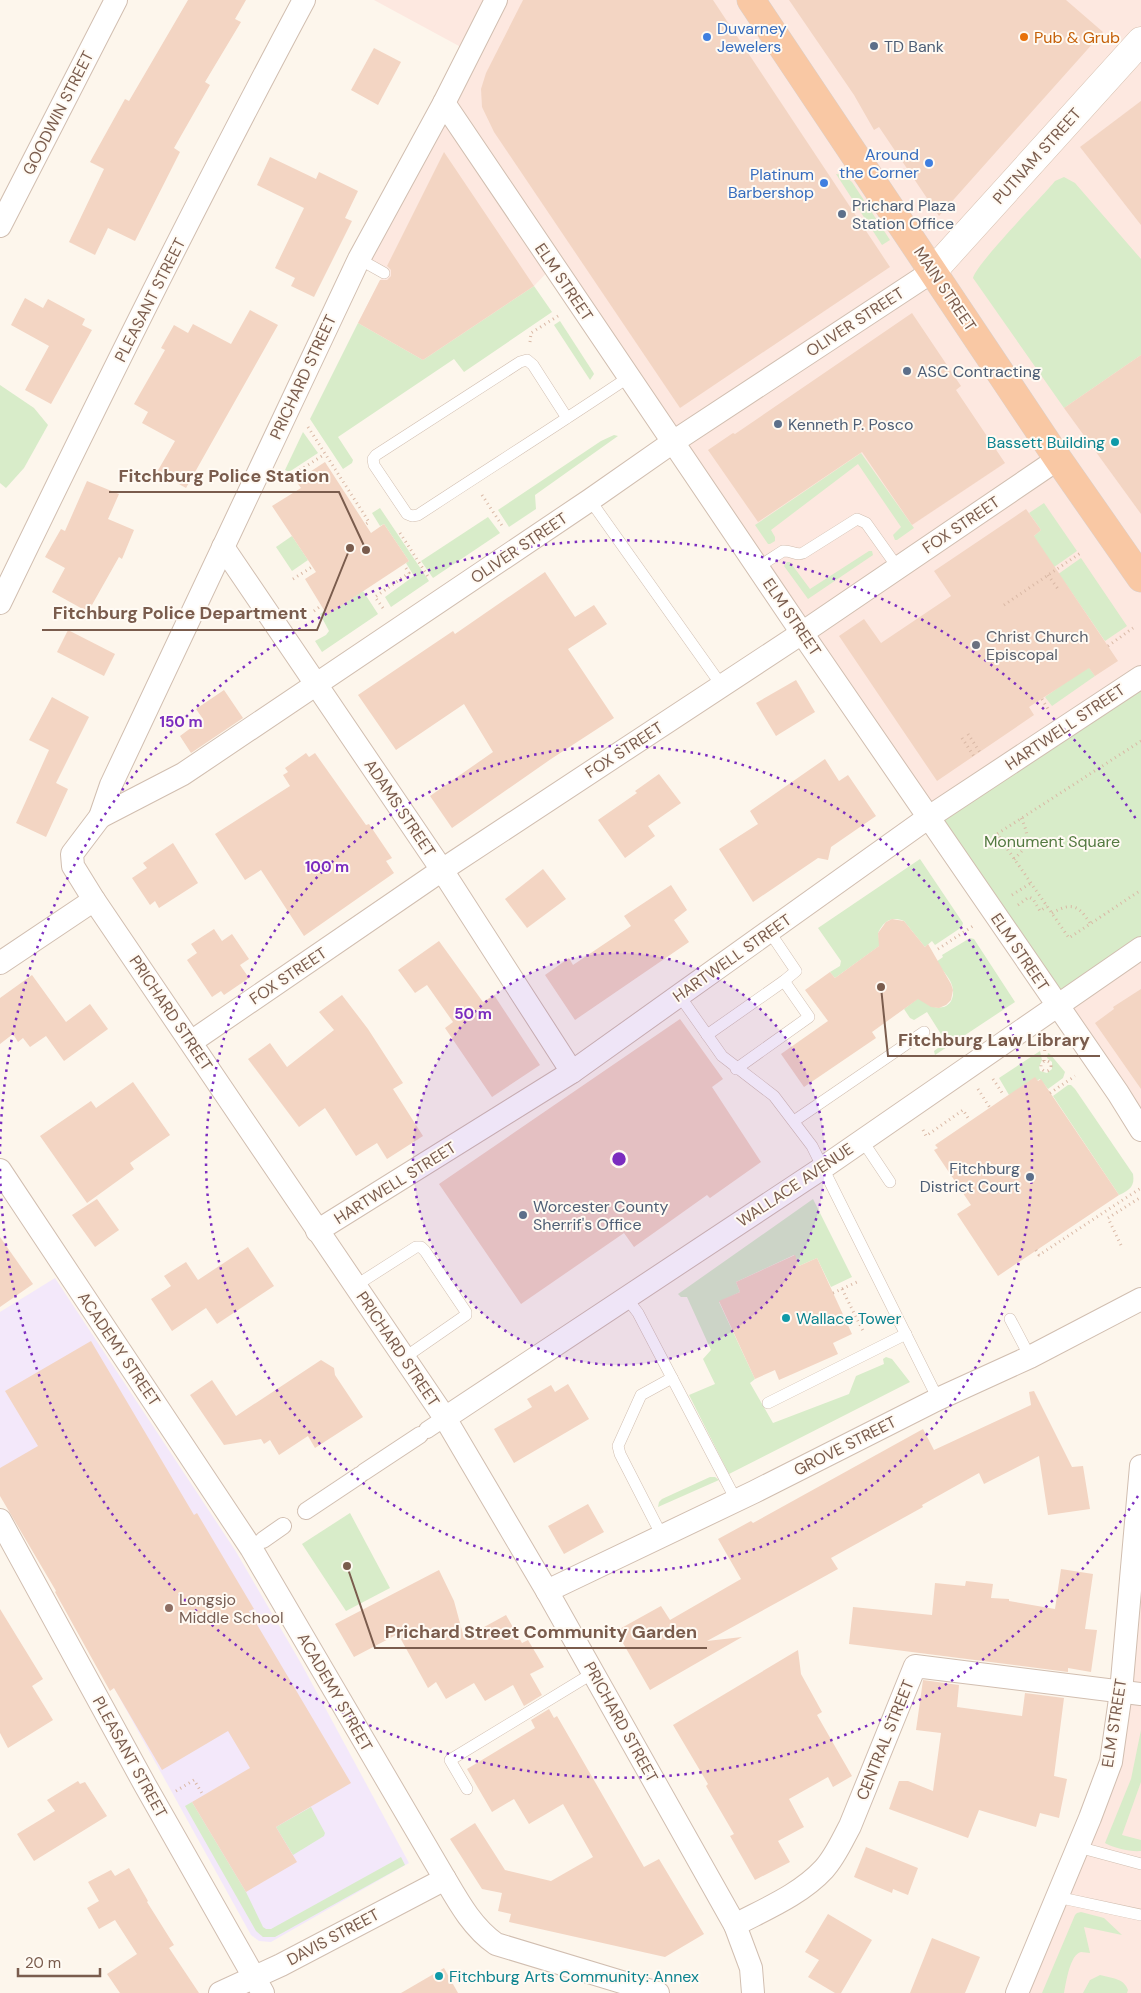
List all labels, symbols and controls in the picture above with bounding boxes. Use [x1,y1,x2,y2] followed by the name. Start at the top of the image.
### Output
[717,18,787,57] place label: Duvarney Jewelers
[1034,27,1120,48] place label: Pub & Grub
[701,31,713,43] marker: Duvarney Jewelers
[1018,31,1030,43] marker: Pub & Grub
[884,36,944,57] place label: TD Bank
[868,40,880,52] marker: TD Bank
[18,47,98,179] street label: GOODWIN STREET
[988,103,1086,209] street label: PUTNAM STREET
[839,144,919,183] place label: Around the Corner
[923,157,935,169] marker: Around the Corner
[728,164,814,203] place label: Platinum Barbershop
[818,177,830,189] marker: Platinum Barbershop
[852,195,956,234] place label: Prichard Plaza Station Office
[836,208,848,220] marker: Prichard Plaza Station Office
[110,235,190,365] street label: PLEASANT STREET
[530,239,598,325] street label: ELM STREET
[909,243,981,335] street label: MAIN STREET
[802,283,908,361] street label: OLIVER STREET
[265,311,341,443] street label: PRICHARD STREET
[917,361,1041,382] place label: ASC Contracting
[901,365,913,377] marker: ASC Contracting
[788,414,913,435] place label: Kenneth P. Posco
[772,418,784,430] marker: Kenneth P. Posco
[987,432,1105,453] place label: Bassett Building
[1109,436,1121,448] marker: Bassett Building
[109,459,339,492] callout: Fitchburg Police Station
[119,464,329,488] text: Fitchburg Police Station
[918,491,1004,558] street label: FOX STREET
[466,508,572,588] street label: OLIVER STREET
[758,574,826,660] street label: ELM STREET
[42,597,317,630] callout: Fitchburg Police Department
[53,601,307,625] text: Fitchburg Police Department
[986,626,1088,665] place label: Christ Church Episcopal
[970,639,982,651] marker: Christ Church Episcopal
[1001,679,1129,775] street label: HARTWELL STREET
[160,712,203,732] text: 150 m
[581,717,667,783] street label: FOX STREET
[360,755,440,861] street label: ADAMS STREET
[984,831,1120,852] park label: Monument Square
[305,857,349,877] text: 100 m
[669,909,795,1007] street label: HARTWELL STREET
[986,909,1054,995] street label: ELM STREET
[245,942,331,1009] street label: FOX STREET
[125,951,217,1075] street label: PRICHARD STREET
[454,1004,492,1024] text: 50 m
[888,1023,1100,1056] callout: Fitchburg Law Library
[898,1028,1090,1052] text: Fitchburg Law Library
[330,1137,460,1229] street label: HARTWELL STREET
[733,1138,857,1232] street label: WALLACE AVENUE
[610,1150,628,1168] centre of rings
[920,1158,1020,1197] place label: Fitchburg District Court
[1024,1171,1036,1183] marker: Fitchburg District Court
[533,1196,669,1235] place label: Worcester County Sherrif's Office
[517,1209,529,1221] marker: Worcester County Sherrif's Office
[352,1287,444,1411] street label: PRICHARD STREET
[73,1288,165,1410] street label: ACADEMY STREET
[796,1308,901,1329] place label: Wallace Tower
[780,1312,792,1324] marker: Wallace Tower
[790,1411,900,1481] street label: GROVE STREET
[179,1589,283,1628] place label: Longsjo Middle School
[163,1602,175,1614] marker: Longsjo Middle School
[375,1615,707,1648] callout: Prichard Street Community Garden
[385,1620,697,1644] text: Prichard Street Community Garden
[293,1629,377,1755] street label: ACADEMY STREET
[579,1658,663,1786] street label: PRICHARD STREET
[851,1677,919,1803] street label: CENTRAL STREET
[1097,1677,1131,1769] street label: ELM STREET
[88,1692,172,1822] street label: PLEASANT STREET
[283,1904,383,1970] street label: DAVIS STREET
[18,1946,100,1978] scale bar
[25,1953,61,1973] text: 20 m
[449,1966,699,1987] place label: Fitchburg Arts Community: Annex
[433,1970,445,1982] marker: Fitchburg Arts Community: Annex

